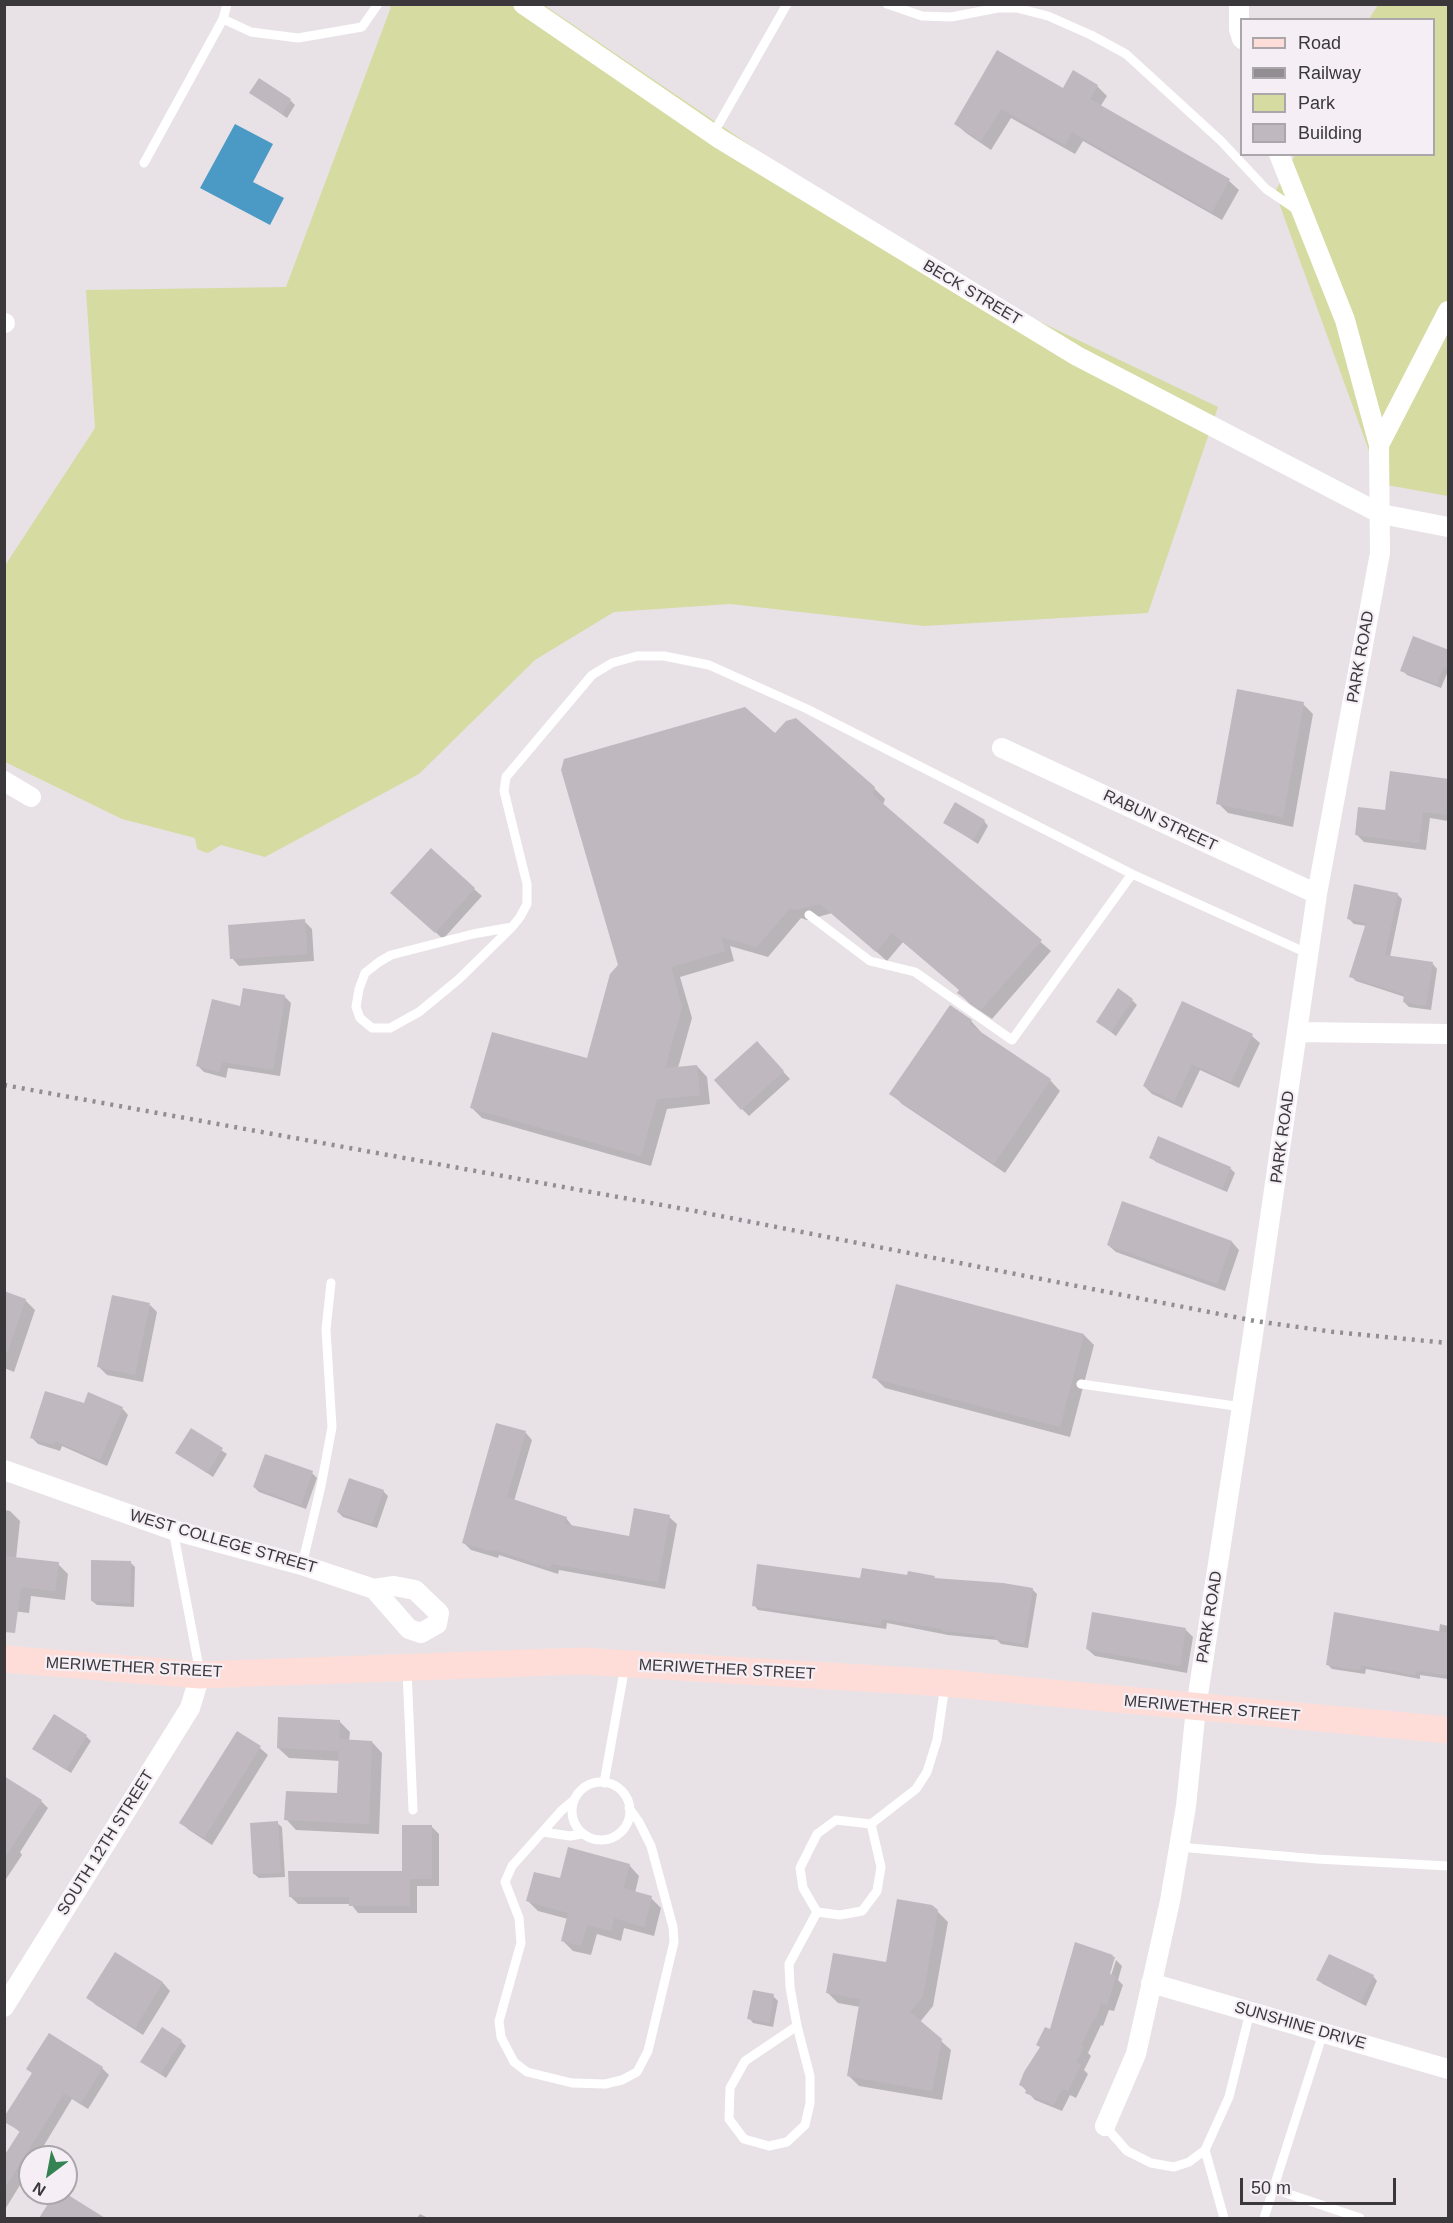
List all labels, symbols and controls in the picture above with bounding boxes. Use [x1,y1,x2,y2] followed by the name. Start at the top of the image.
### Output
[1240,18,1435,156] legend
[1298,33,1341,53] text: Road
[1298,63,1361,83] text: Railway
[1298,93,1335,113] text: Park
[1298,123,1362,143] text: Building
[919,256,1025,330] street label: BECK STREET
[1343,610,1379,704] street label: PARK ROAD
[1100,786,1220,856] street label: RABUN STREET
[1267,1090,1299,1184] street label: PARK ROAD
[127,1506,319,1578] street label: WEST COLLEGE STREET
[1193,1570,1227,1664] street label: PARK ROAD
[45,1654,223,1682] street label: MERIWETHER STREET
[638,1656,816,1684] street label: MERIWETHER STREET
[1123,1692,1301,1726] street label: MERIWETHER STREET
[54,1767,158,1919] street label: SOUTH 12TH STREET
[1232,1998,1368,2054] street label: SUNSHINE DRIVE
[18,2145,78,2205] north arrow
[1243,2166,1399,2204] scale bar
[1251,2178,1291,2198] text: 50 m
[30,2179,49,2199] text: N

